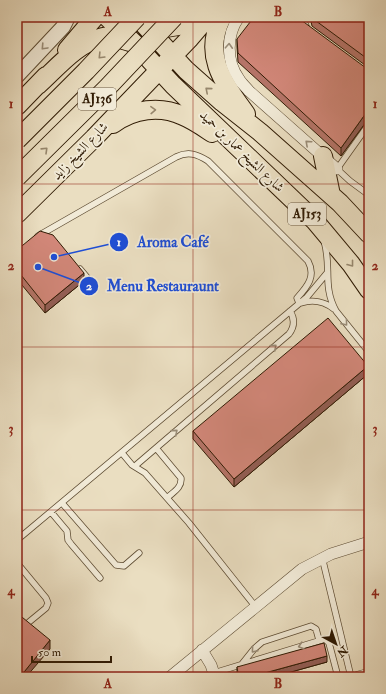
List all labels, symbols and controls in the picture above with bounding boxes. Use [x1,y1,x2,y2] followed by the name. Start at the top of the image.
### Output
[103,4,113,20] text: A
[274,4,282,20] text: B
[41,42,49,50] one-way arrow
[225,43,234,49] one-way arrow
[98,51,106,59] one-way arrow
[205,87,213,94] one-way arrow
[78,88,116,110] road number: AJ136
[9,96,14,112] text: 1
[373,96,378,112] text: 1
[150,106,156,114] one-way arrow
[193,106,288,199] street label: شارع الشيخ عمار بن حميد
[48,119,115,186] street label: شارع الشيخ زايد
[305,140,313,148] one-way arrow
[40,147,48,155] one-way arrow
[288,203,326,225] road number: AJ153
[109,228,216,255] callout: Aroma Café
[136,233,209,252] text: Aroma Café
[117,235,121,250] text: 1
[8,258,15,274] text: 2
[372,258,379,274] text: 2
[346,259,353,266] one-way arrow
[79,273,227,300] callout: Menu Restauraunt
[106,277,219,296] text: Menu Restauraunt
[86,279,92,294] text: 2
[341,318,348,325] one-way arrow
[269,345,277,352] one-way arrow
[9,421,14,437] text: 3
[373,421,378,437] text: 3
[170,429,178,436] one-way arrow
[6,583,15,599] text: 4
[370,583,379,599] text: 4
[316,624,356,664] north arrow
[32,638,111,664] scale bar
[297,641,304,650] one-way arrow
[333,642,351,660] text: N
[38,645,62,660] text: 50 m
[251,645,258,653] one-way arrow
[103,676,113,692] text: A
[274,676,282,692] text: B

